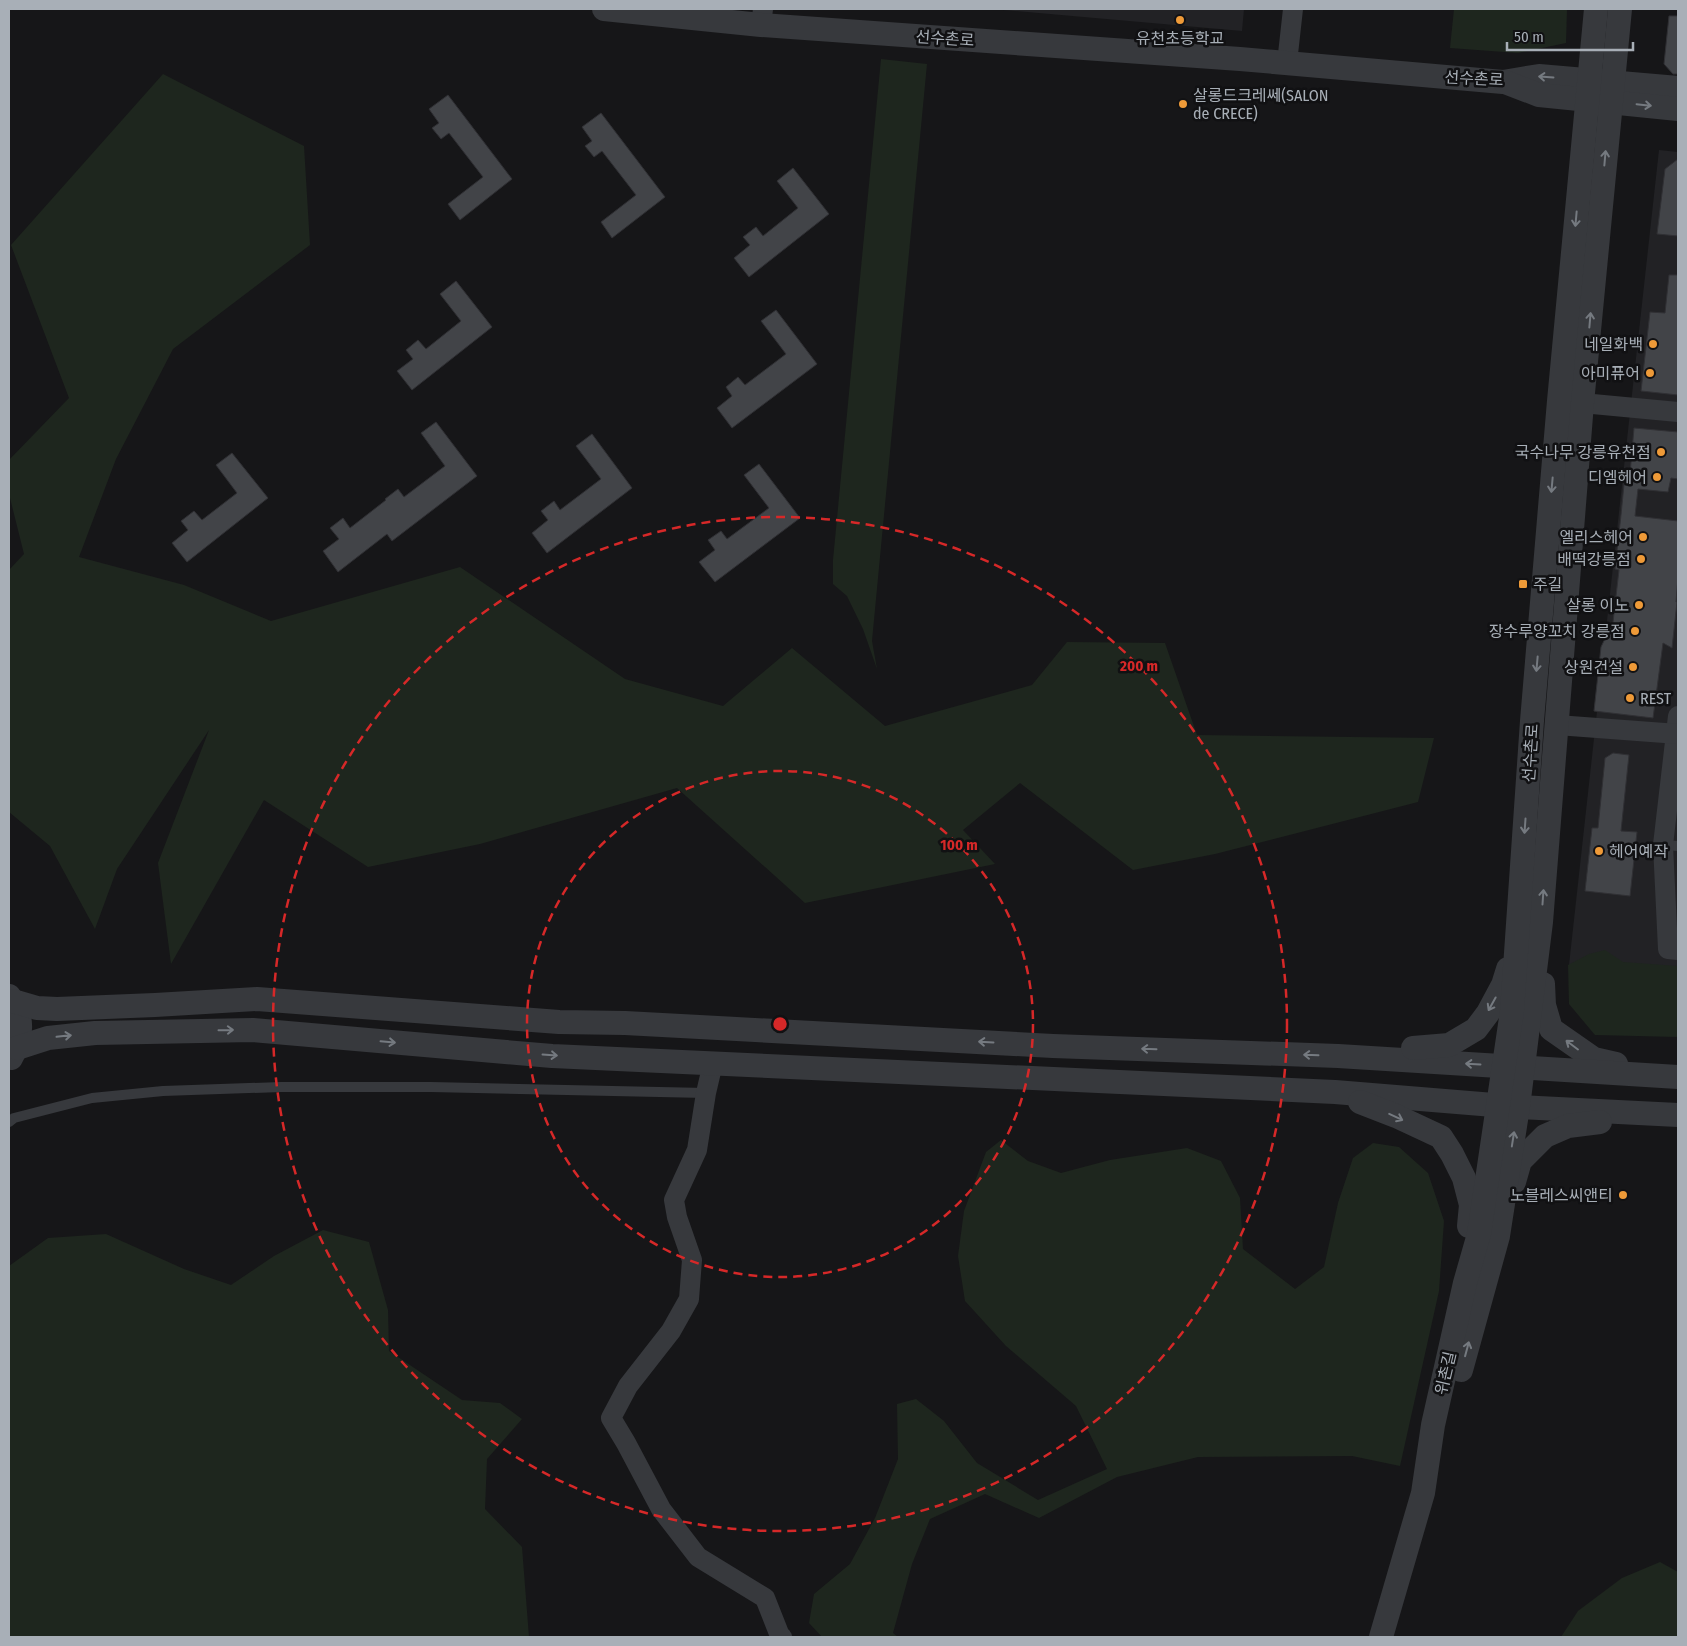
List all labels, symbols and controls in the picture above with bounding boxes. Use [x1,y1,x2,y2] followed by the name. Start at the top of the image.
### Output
[1174,14,1186,26] marker: 유천초등학교
[1507,20,1633,52] scale bar
[915,27,975,50] street label: 선수촌로
[1514,28,1544,46] text: 50 m
[1136,29,1224,48] place label: 유천초등학교
[1444,67,1504,90] street label: 선수촌로
[1539,72,1555,81] one-way arrow
[1193,86,1328,123] place label: 살롱드크레쎄(SALON de CRECE)
[1177,98,1189,110] marker: 살롱드크레쎄(SALON de CRECE)
[1636,101,1652,110] one-way arrow
[1600,151,1610,167] one-way arrow
[1572,210,1581,226] one-way arrow
[1585,312,1595,328] one-way arrow
[1584,335,1643,354] place label: 네일화백
[1647,338,1659,350] marker: 네일화백
[1581,364,1640,383] place label: 아미퓨어
[1644,367,1656,379] marker: 아미퓨어
[1515,443,1651,462] place label: 국수나무 강릉유천점
[1655,446,1667,458] marker: 국수나무 강릉유천점
[1588,468,1647,487] place label: 디엠헤어
[1651,471,1663,483] marker: 디엠헤어
[1547,476,1557,492] one-way arrow
[1559,528,1633,547] place label: 엘리스헤어
[1637,531,1649,543] marker: 엘리스헤어
[1557,550,1631,569] place label: 배떡강릉점
[1635,553,1647,565] marker: 배떡강릉점
[1533,575,1562,594] place label: 주길
[1517,578,1529,590] marker: 주길
[1566,596,1629,615] place label: 살롱 이노
[1633,599,1645,611] marker: 살롱 이노
[1489,622,1625,641] place label: 장수루양꼬치 강릉점
[1629,625,1641,637] marker: 장수루양꼬치 강릉점
[1532,656,1542,672] one-way arrow
[1119,657,1158,675] text: 200 m
[1564,658,1623,677] place label: 상원건설
[1627,661,1639,673] marker: 상원건설
[1640,689,1672,708] place label: REST
[1624,692,1636,704] marker: REST
[1519,723,1542,783] street label: 선수촌로
[1520,818,1530,834] one-way arrow
[940,836,978,854] text: 100 m
[1609,842,1668,861] place label: 헤어예작
[1593,845,1605,857] marker: 헤어예작
[1538,889,1548,905] one-way arrow
[1487,997,1497,1011] one-way arrow
[771,1015,789,1033] centre of rings
[218,1026,234,1035] one-way arrow
[55,1031,71,1041] one-way arrow
[380,1037,396,1046] one-way arrow
[979,1038,995,1047] one-way arrow
[1566,1039,1579,1050] one-way arrow
[1141,1045,1157,1054] one-way arrow
[1303,1050,1319,1059] one-way arrow
[542,1051,558,1060] one-way arrow
[1466,1059,1482,1068] one-way arrow
[1389,1112,1404,1122] one-way arrow
[1508,1132,1518,1148] one-way arrow
[1510,1186,1613,1205] place label: 노블레스씨앤티
[1617,1189,1629,1201] marker: 노블레스씨앤티
[1462,1341,1472,1357] one-way arrow
[1431,1349,1460,1397] street label: 위촌길

